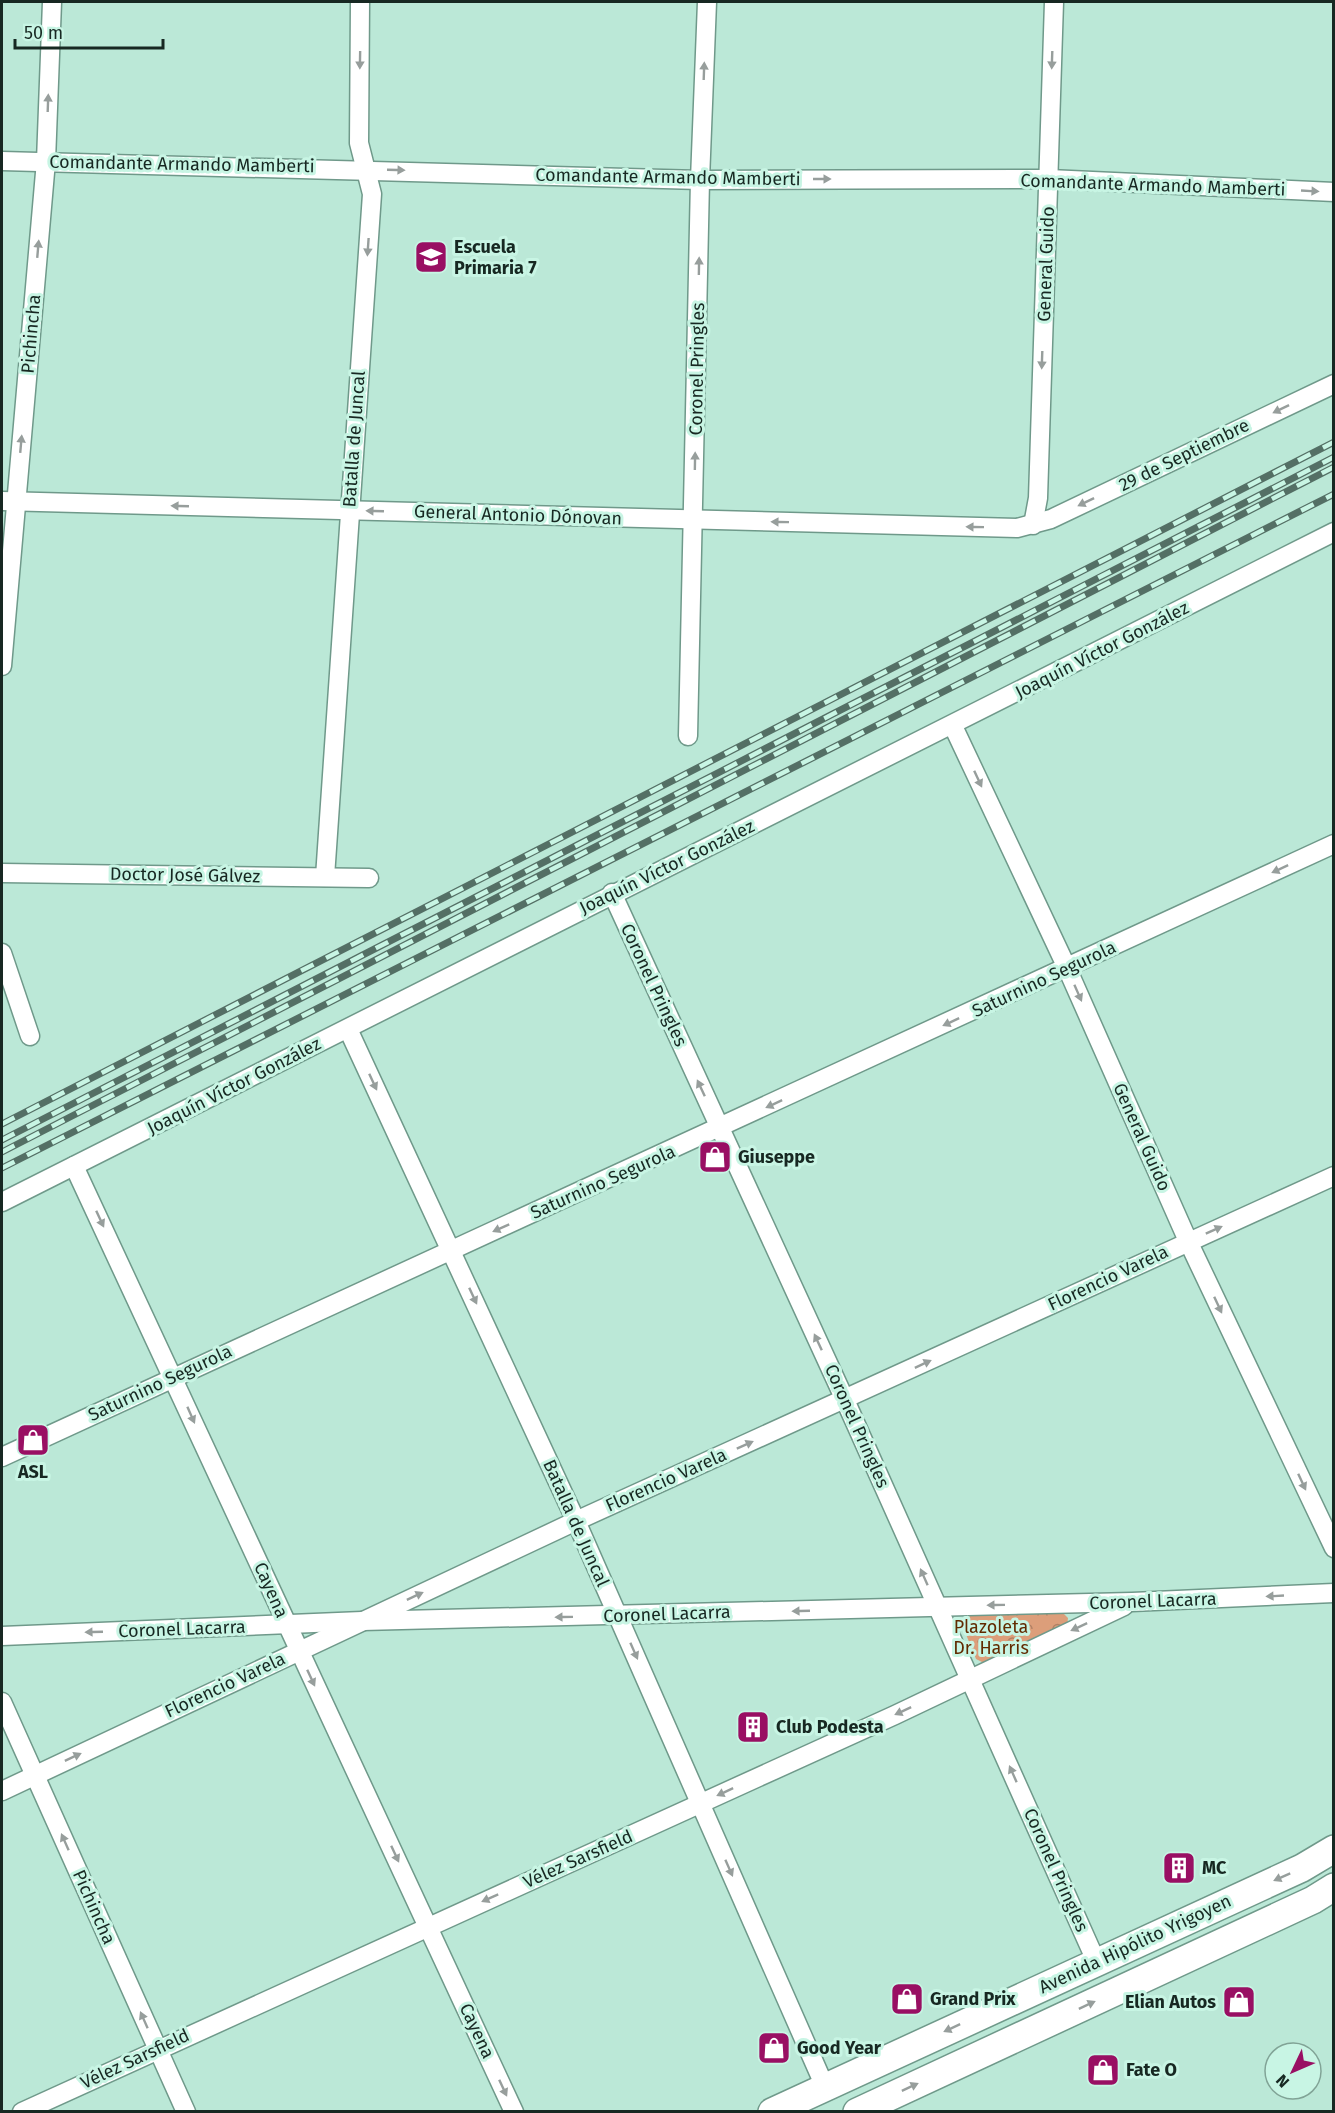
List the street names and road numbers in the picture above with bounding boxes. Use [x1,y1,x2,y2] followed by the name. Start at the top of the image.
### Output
[49,151,315,177] street label: Comandante Armando Mamberti
[535,164,801,190] street label: Comandante Armando Mamberti
[1020,169,1286,201] street label: Comandante Armando Mamberti
[1033,206,1059,322] street label: General Guido
[17,294,45,374] street label: Pichincha
[685,302,709,436] street label: Coronel Pringles
[338,370,370,508] street label: Batalla de Juncal
[1115,414,1253,496] street label: 29 de Septiembre
[414,500,622,530] street label: General Antonio Dónovan
[1011,597,1193,703] street label: Joaquín Víctor González
[576,815,758,919] street label: Joaquín Víctor González
[110,863,261,887] street label: Doctor José Gálvez
[616,920,692,1050] street label: Coronel Pringles
[969,936,1119,1022] street label: Saturnino Segurola
[143,1033,325,1139] street label: Joaquín Víctor González
[1108,1080,1176,1194] street label: General Guido
[527,1140,679,1224] street label: Saturnino Segurola
[1044,1240,1172,1316] street label: Florencio Varela
[85,1340,235,1426] street label: Saturnino Segurola
[820,1361,894,1491] street label: Coronel Pringles
[602,1443,730,1517] street label: Florencio Varela
[538,1456,614,1590] street label: Batalla de Juncal
[249,1559,293,1621] street label: Cayena
[1089,1588,1217,1614] street label: Coronel Lacarra
[603,1601,731,1627] street label: Coronel Lacarra
[118,1616,246,1642] street label: Coronel Lacarra
[161,1647,289,1723] street label: Florencio Varela
[1019,1805,1093,1935] street label: Coronel Pringles
[520,1825,636,1893] street label: Vélez Sarsfield
[68,1866,120,1948] street label: Pichincha
[1035,1890,1235,1998] street label: Avenida Hipólito Yrigoyen
[455,2000,499,2062] street label: Cayena
[77,2024,193,2094] street label: Vélez Sarsfield

